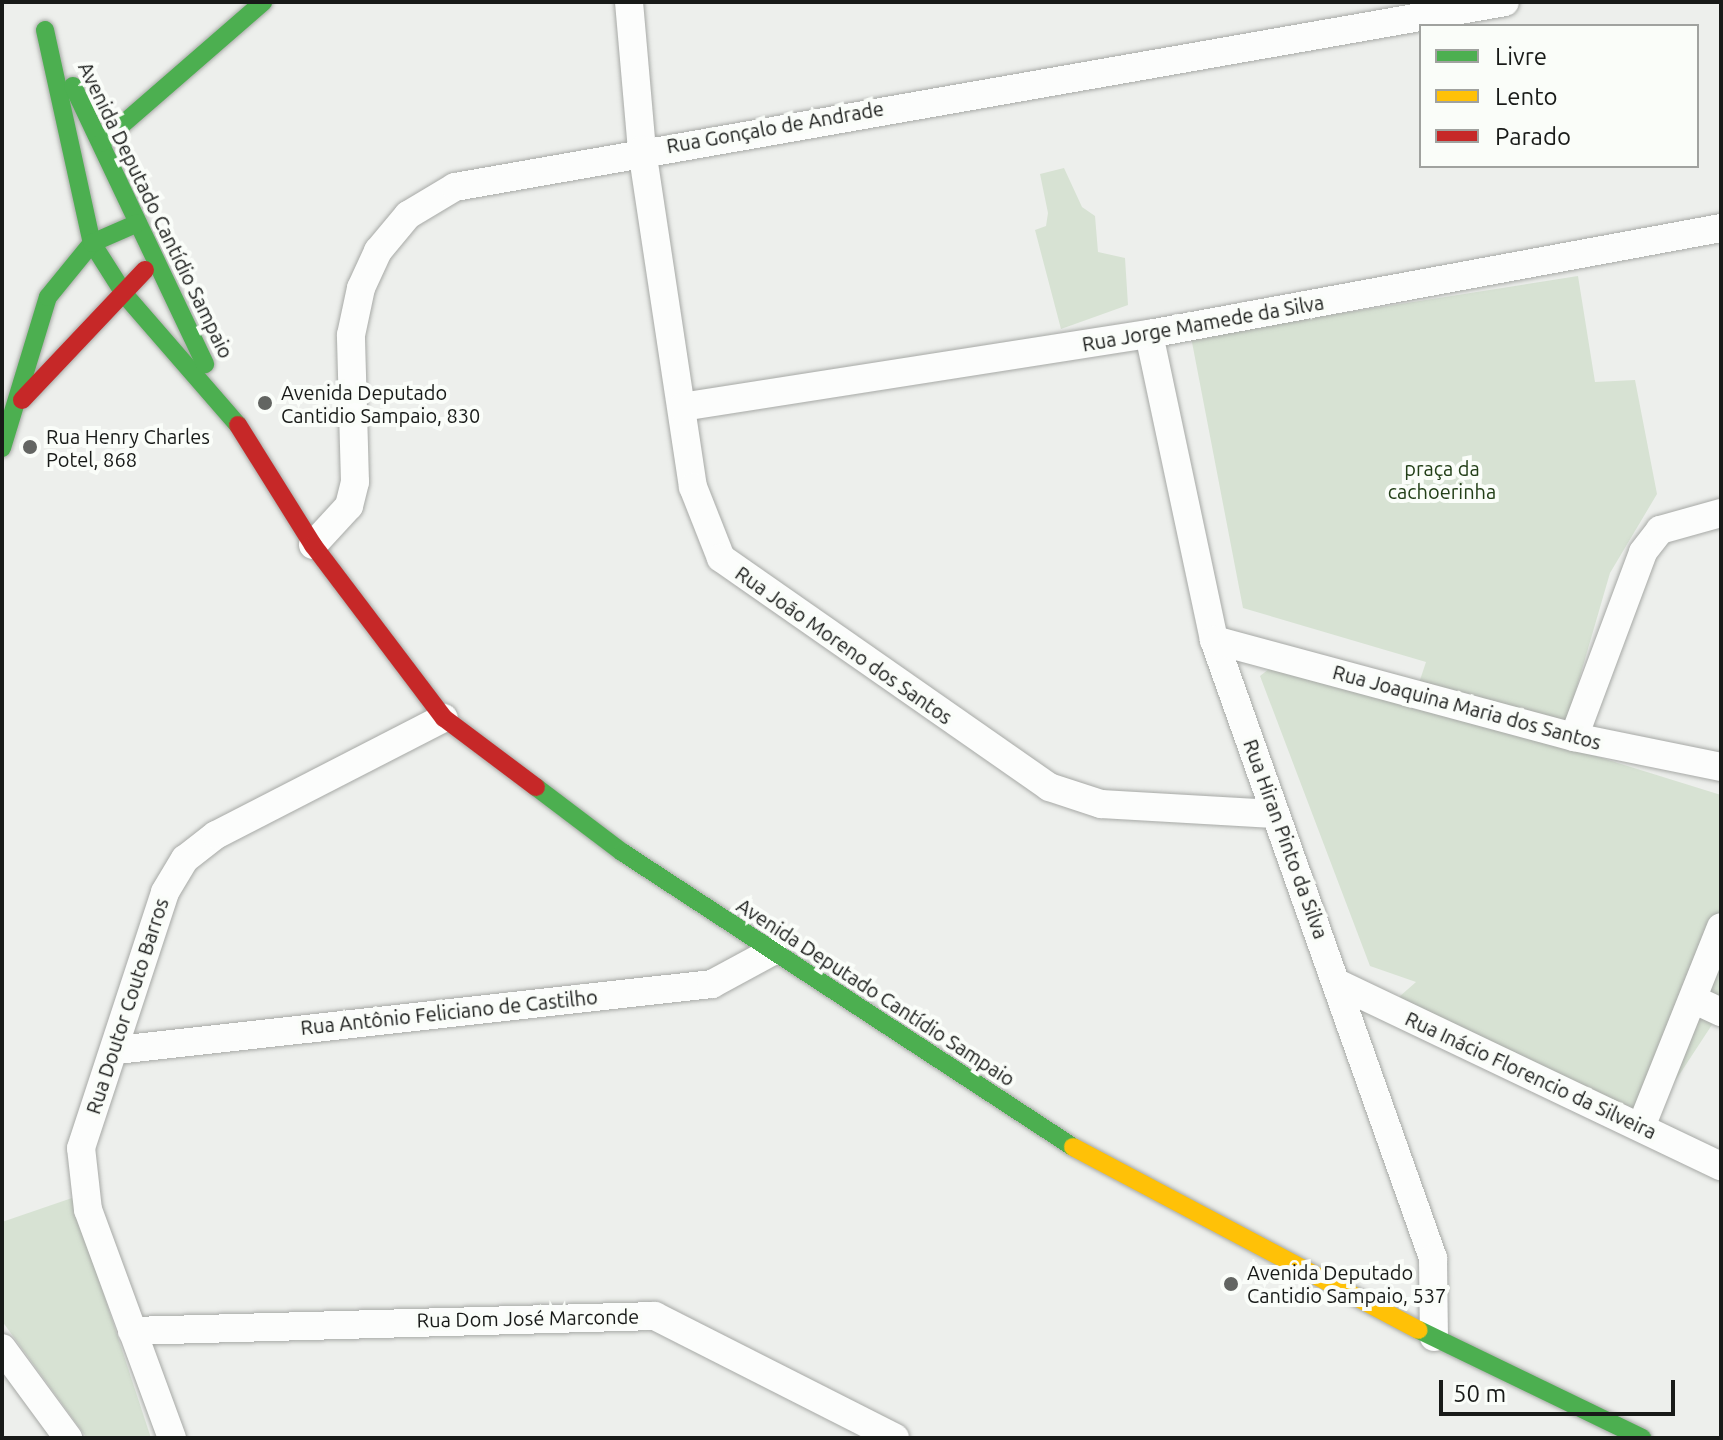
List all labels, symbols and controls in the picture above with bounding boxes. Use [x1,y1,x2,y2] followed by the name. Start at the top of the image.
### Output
[1419,24,1699,168] legend
[1495,43,1547,70] text: Livre
[74,58,238,362] street label: Avenida Deputado Cantídio Sampaio
[1495,83,1558,110] text: Lento
[664,96,886,158] street label: Rua Gonçalo de Andrade
[1495,123,1571,150] text: Parado
[1080,290,1326,356] street label: Rua Jorge Mamede da Silva
[281,380,480,427] place label: Avenida Deputado Cantidio Sampaio, 830
[256,394,274,412] marker: Avenida Deputado Cantidio Sampaio, 830
[46,424,210,471] place label: Rua Henry Charles Potel, 868
[21,438,39,456] marker: Rua Henry Charles Potel, 868
[1388,456,1496,503] park label: praça da cachoerinha
[731,561,957,729] street label: Rua João Moreno dos Santos
[1330,660,1604,754] street label: Rua Joaquina Maria dos Santos
[1239,736,1333,942] street label: Rua Hiran Pinto da Silva
[732,893,1020,1091] street label: Avenida Deputado Cantídio Sampaio
[81,895,173,1117] street label: Rua Doutor Couto Barros
[299,984,599,1040] street label: Rua Antônio Feliciano de Castilho
[1402,1006,1660,1144] street label: Rua Inácio Florencio da Silveira
[1247,1260,1446,1307] place label: Avenida Deputado Cantidio Sampaio, 537
[1222,1275,1240,1293] marker: Avenida Deputado Cantidio Sampaio, 537
[417,1304,639,1332] street label: Rua Dom José Marconde
[1443,1364,1679,1414] scale bar
[1453,1380,1506,1407] text: 50 m

